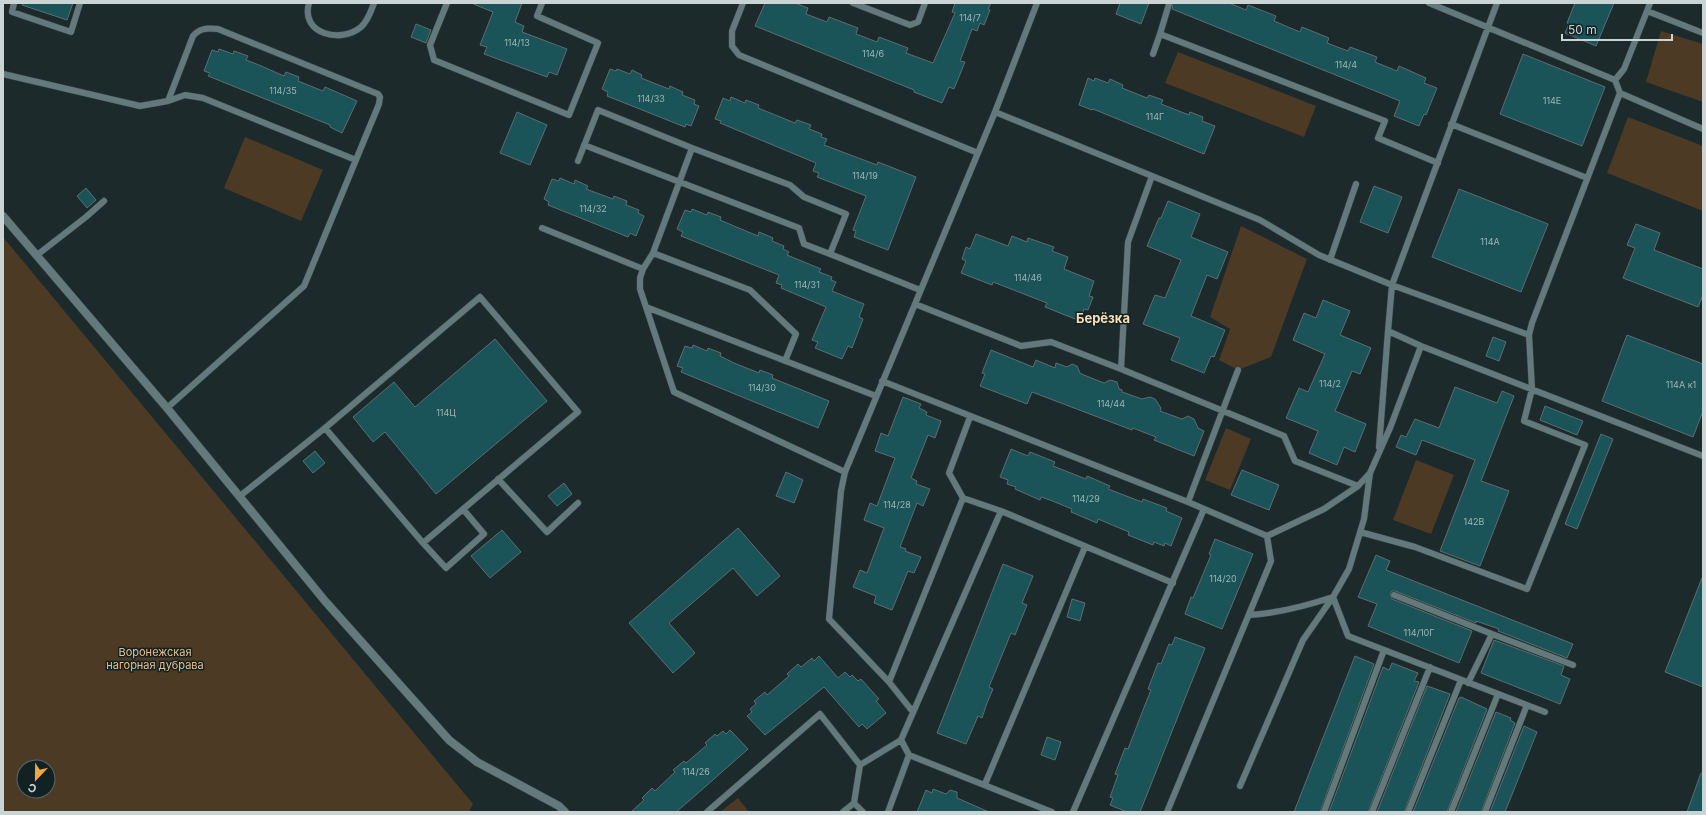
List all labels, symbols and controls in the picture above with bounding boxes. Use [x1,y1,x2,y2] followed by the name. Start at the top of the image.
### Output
[959,12,981,23] house number: 114/7
[1562,16,1672,42] scale bar
[1568,22,1597,37] text: 50 m
[504,37,530,48] house number: 114/13
[862,48,884,59] house number: 114/6
[1335,59,1357,70] house number: 114/4
[269,85,297,96] house number: 114/35
[637,93,665,104] house number: 114/33
[1543,95,1561,106] house number: 114Е
[1146,111,1164,122] house number: 114Г
[852,170,878,181] house number: 114/19
[579,203,607,214] house number: 114/32
[1480,236,1500,247] house number: 114А
[1014,272,1042,283] house number: 114/46
[794,279,820,290] house number: 114/31
[1076,310,1130,326] district label: Берёзка
[1319,378,1341,389] house number: 114/2
[1666,379,1696,390] house number: 114А к1
[748,382,776,393] house number: 114/30
[1097,398,1125,409] house number: 114/44
[436,407,456,418] house number: 114Ц
[1072,493,1100,504] house number: 114/29
[883,499,911,510] house number: 114/28
[1464,516,1485,527] house number: 142В
[1209,573,1237,584] house number: 114/20
[1404,627,1434,638] house number: 114/10Г
[106,645,204,672] park label: Воронежская нагорная дубрава
[16,759,56,799] north arrow
[682,766,710,777] house number: 114/26
[26,780,39,796] text: С

